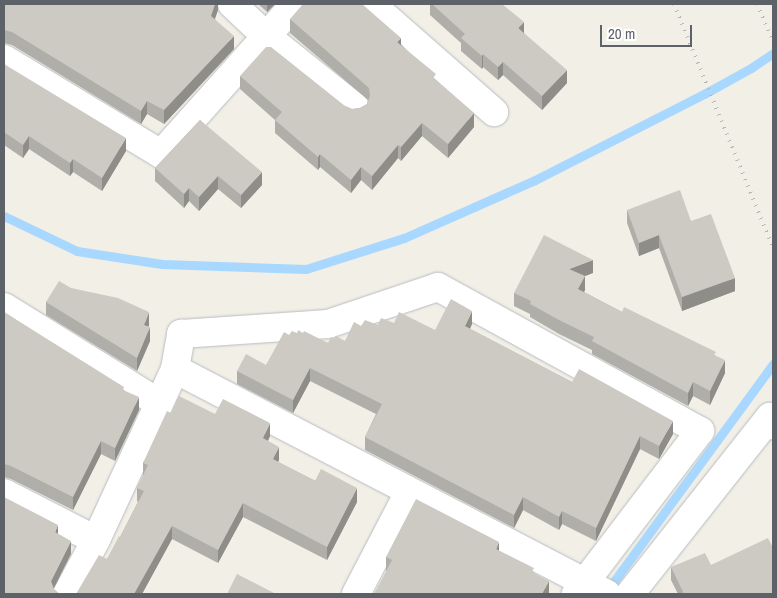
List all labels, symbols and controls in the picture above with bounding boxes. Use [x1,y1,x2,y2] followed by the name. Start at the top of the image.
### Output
[602,15,694,47] scale bar
[608,23,635,44] text: 20 m

